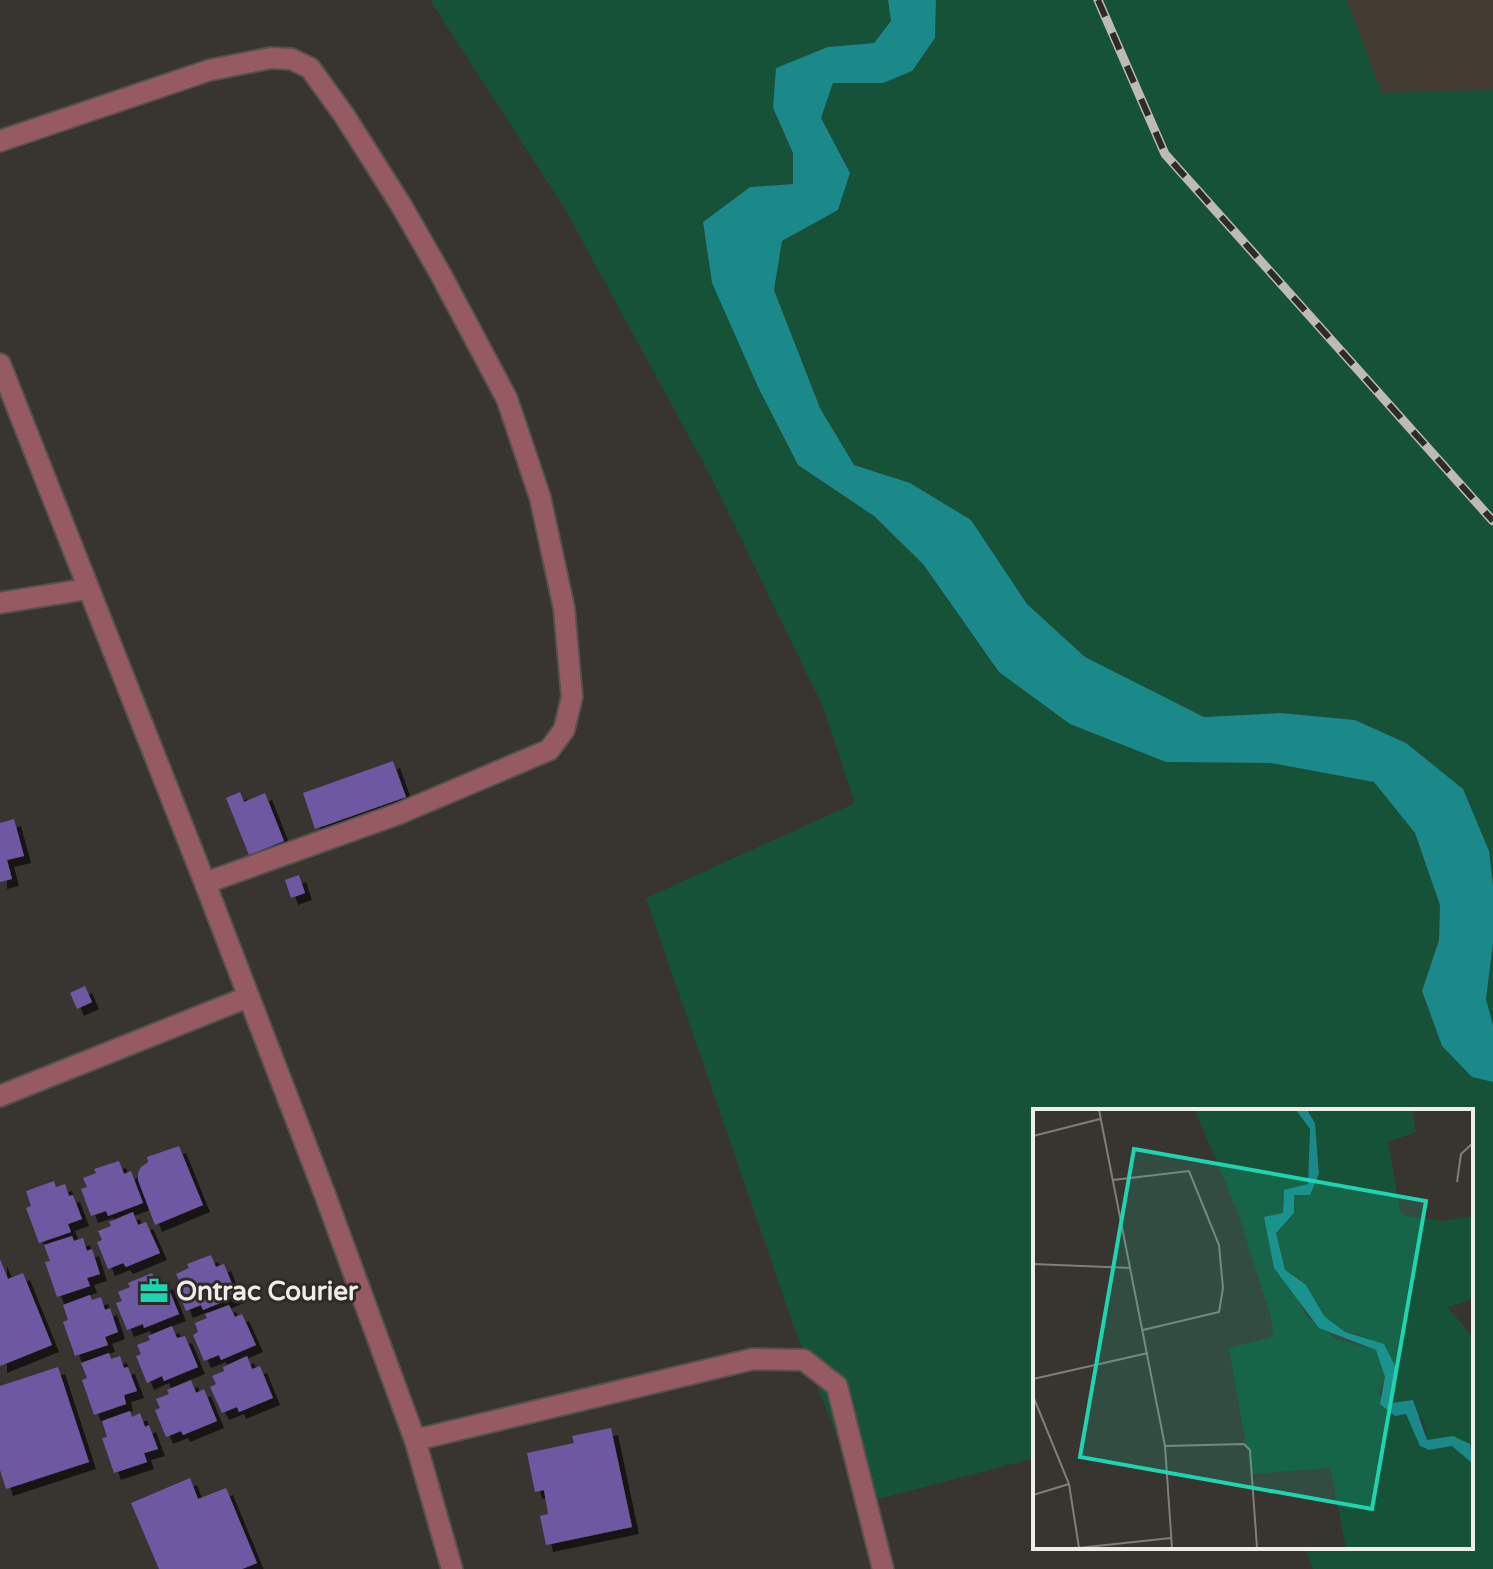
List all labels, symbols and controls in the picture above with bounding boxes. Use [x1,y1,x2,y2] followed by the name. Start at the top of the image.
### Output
[1033,1109,1473,1549] inset map
[139,1276,169,1306] office icon: Ontrac Courier
[176,1276,359,1307] place label: Ontrac Courier

